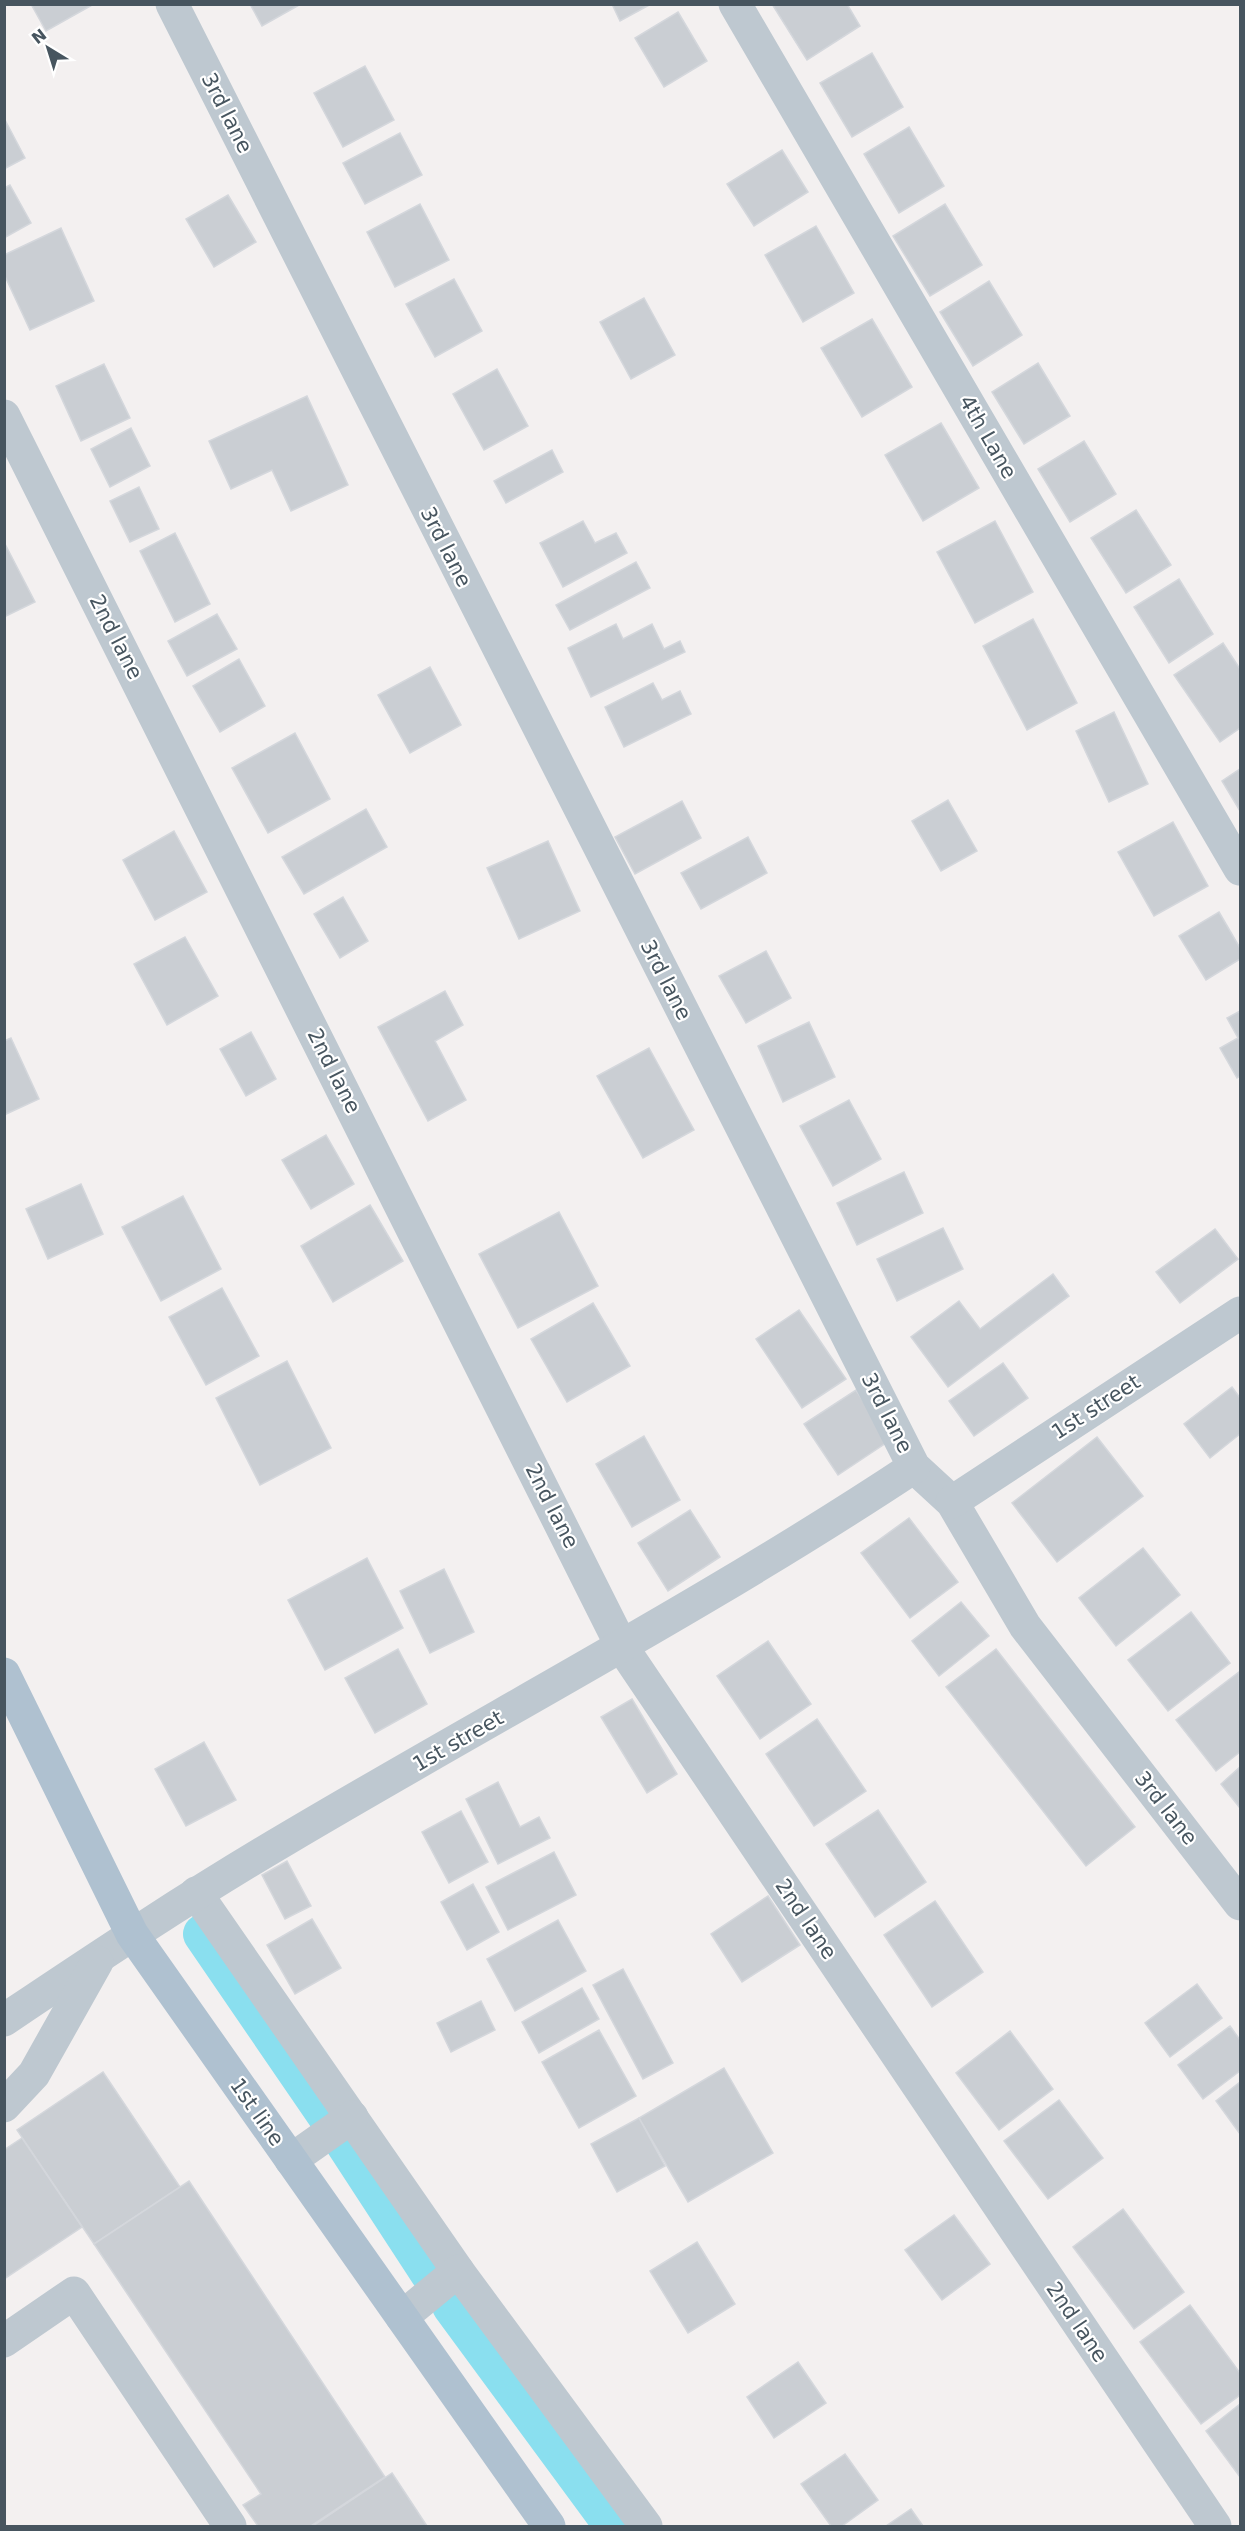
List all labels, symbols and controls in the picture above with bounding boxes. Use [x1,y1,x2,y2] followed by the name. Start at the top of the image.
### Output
[18,18,78,78] north arrow
[28,25,50,48] text: N
[197,69,257,157] street label: 3rd lane
[955,391,1021,483] street label: 4th Lane
[416,503,476,591] street label: 3rd lane
[85,591,147,683] street label: 2nd lane
[636,936,696,1024] street label: 3rd lane
[303,1025,365,1117] street label: 2nd lane
[857,1369,917,1457] street label: 3rd lane
[1047,1370,1145,1444] street label: 1st street
[521,1460,583,1552] street label: 2nd lane
[408,1705,508,1777] street label: 1st street
[1130,1766,1202,1850] street label: 3rd lane
[770,1874,842,1964] street label: 2nd lane
[225,2074,289,2150] street label: 1st line
[1041,2277,1113,2367] street label: 2nd lane

